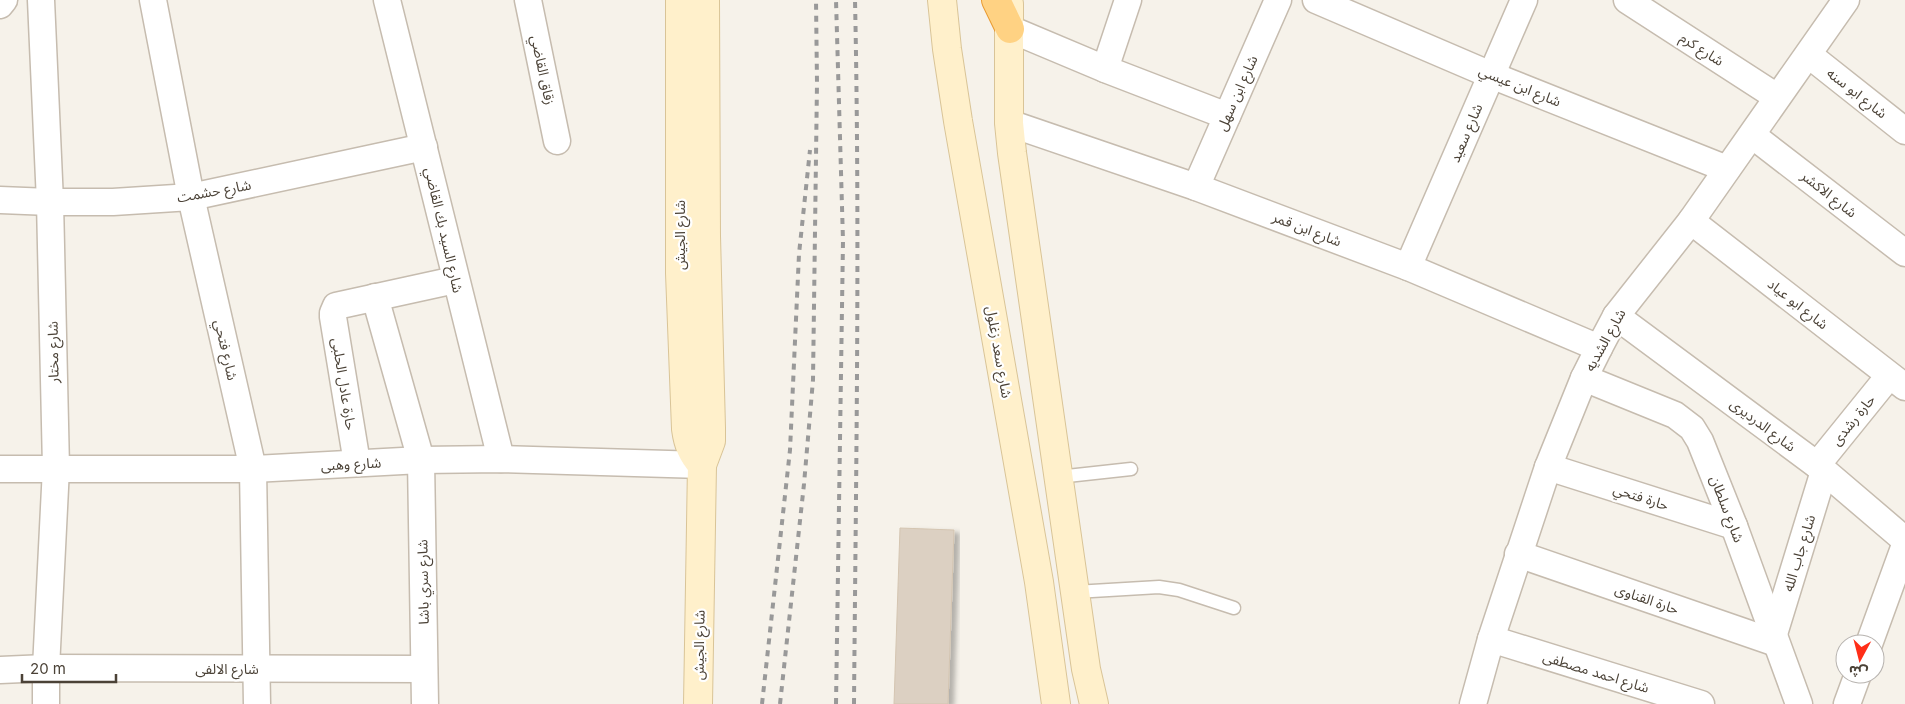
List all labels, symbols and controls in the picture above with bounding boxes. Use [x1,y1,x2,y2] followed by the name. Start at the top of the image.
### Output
[1676,28,1727,72] street label: شارع كرم
[525,34,559,107] street label: زقاق القاضي
[1212,52,1263,134] street label: شارع ابن سهل
[1475,61,1564,113] street label: شارع ابن عيسي
[1822,64,1891,124] street label: شارع ابو سنه
[1446,101,1488,166] street label: شارع سعيد
[419,165,467,295] street label: شارع السيد بك القاضي
[1795,166,1861,223] street label: شارع الاكشر
[176,176,253,208] street label: شارع حشمت
[671,200,691,270] street label: شارع الجيش
[1268,207,1344,252] street label: شارع ابن قمر
[1763,275,1832,335] street label: شارع ابو عياد
[980,305,1016,400] street label: شارع سعد زغلول
[1581,306,1631,375] street label: شارع الشديه
[208,318,242,383] street label: شارع فتحي
[43,321,65,384] street label: شارع مختار
[328,337,360,431] street label: حارة عادل الحلبى
[1827,391,1879,449] street label: حارة رشدى
[1725,395,1799,457] street label: شارع الدرديرى
[320,453,382,477] street label: شارع وهبى
[1704,473,1748,546] street label: شارع سلطان
[1610,480,1671,517] street label: حارة فتحي
[1779,512,1821,594] street label: شارع جاب الله
[413,539,435,625] street label: شارع سري باشا
[1613,580,1681,618] street label: حارة القناوى
[689,610,711,680] street label: شارع الجيش
[1835,634,1885,684] north arrow
[1540,647,1651,699] street label: شارع احمد مصطفى
[22,652,116,684] scale bar
[30,659,66,678] text: 20 m
[195,660,259,680] street label: شارع الالفى
[1848,663,1869,682] text: ش

